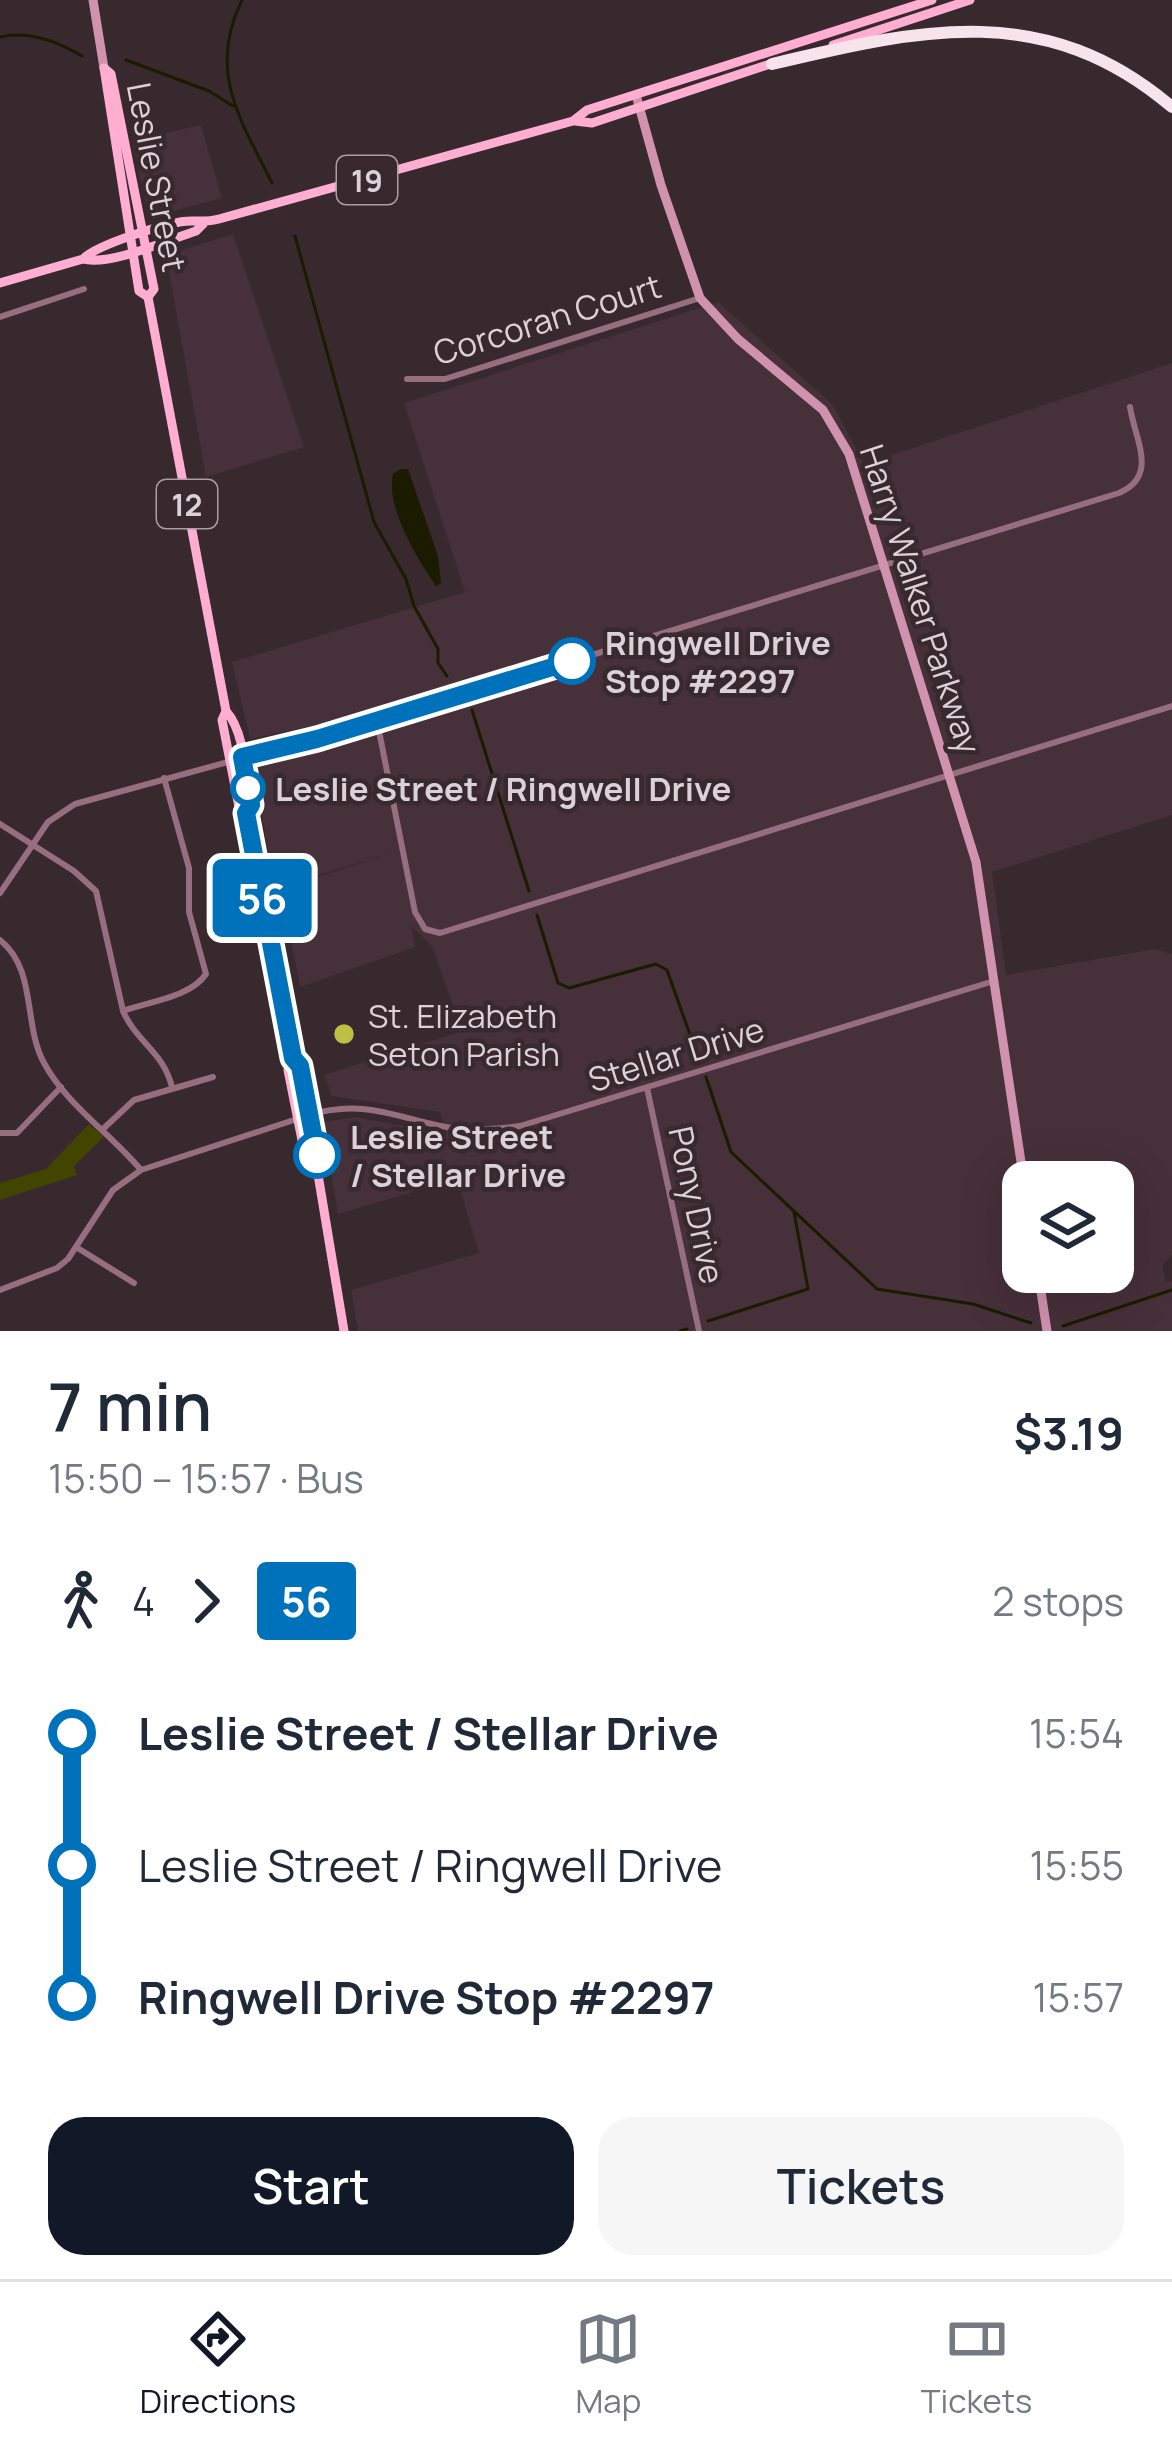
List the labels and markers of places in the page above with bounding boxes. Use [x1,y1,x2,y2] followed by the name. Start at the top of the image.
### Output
[605,620,831,703] place label: Ringwell Drive Stop #2297
[550,639,594,683] marker: Ringwell Drive Stop #2297
[275,766,731,811] place label: Leslie Street / Ringwell Drive
[232,772,264,804] marker: Leslie Street / Ringwell Drive
[368,993,560,1076] place label: St. Elizabeth Seton Parish
[331,1021,357,1047] marker: St. Elizabeth Seton Parish
[350,1114,566,1197] place label: Leslie Street / Stellar Drive
[295,1133,339,1177] marker: Leslie Street / Stellar Drive

